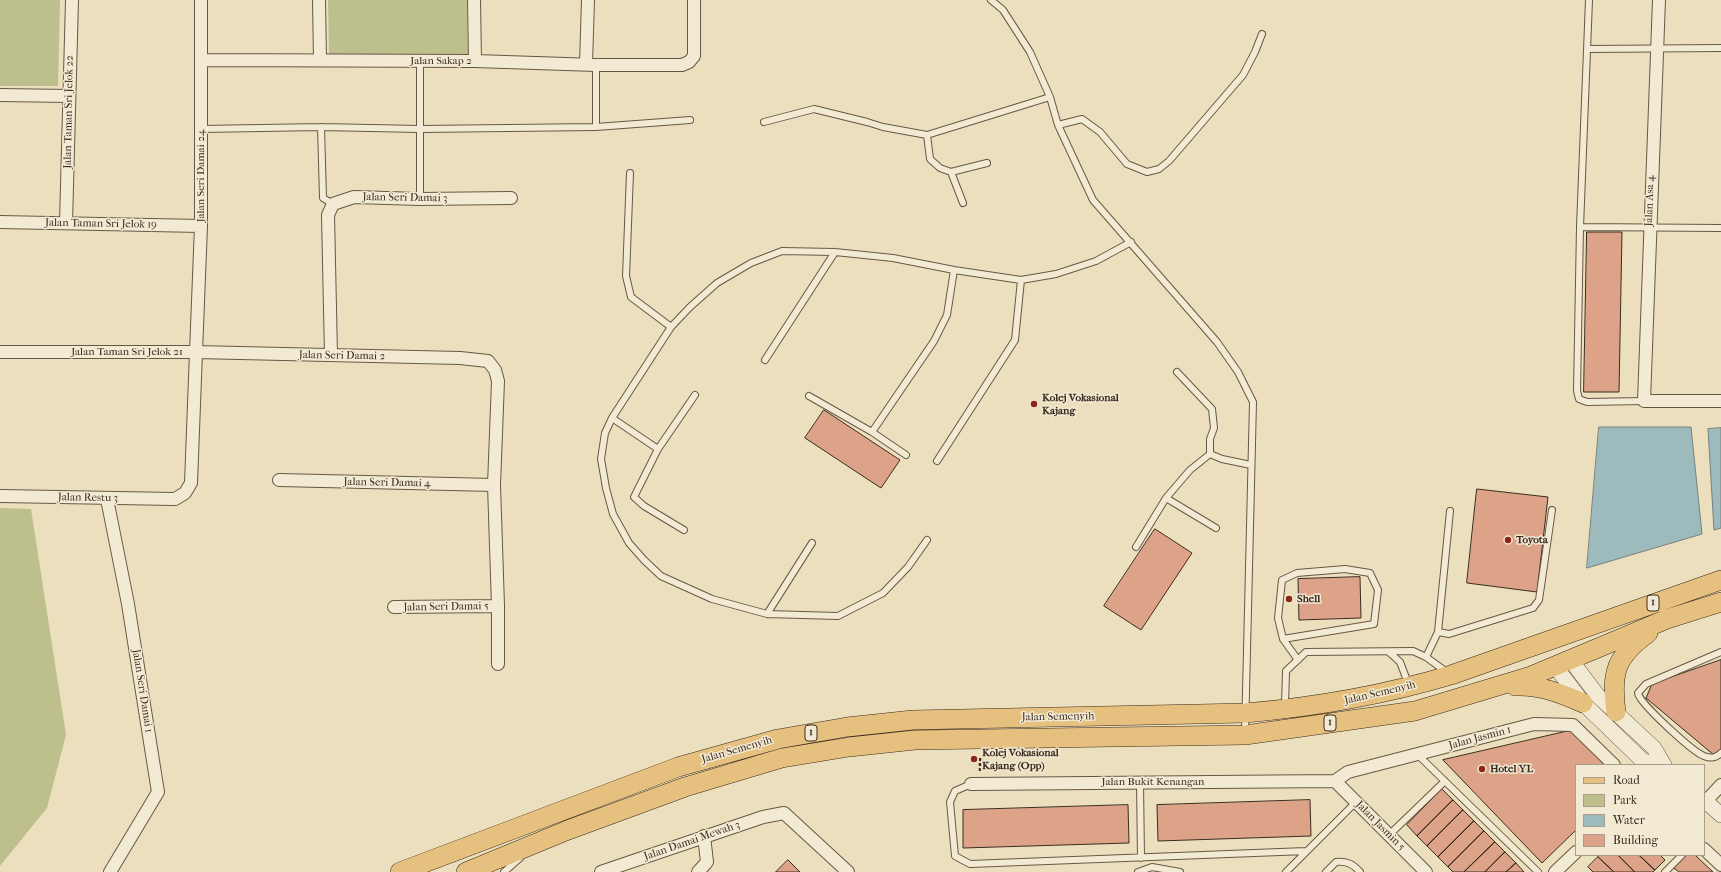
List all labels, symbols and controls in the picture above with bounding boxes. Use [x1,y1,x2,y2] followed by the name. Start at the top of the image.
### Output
[410,54,472,68] street label: Jalan Sakap 2
[61,55,77,169] street label: Jalan Taman Sri Jelok 22
[194,130,208,222] street label: Jalan Seri Damai 24
[1643,175,1657,227] street label: Jalan Asa 4
[362,191,448,205] street label: Jalan Seri Damai 3
[45,216,157,232] street label: Jalan Taman Sri Jelok 19
[71,345,183,359] street label: Jalan Taman Sri Jelok 21
[299,349,385,363] street label: Jalan Seri Damai 2
[1042,391,1119,417] place label: Kolej Vokasional Kajang
[1029,399,1039,409] marker: Kolej Vokasional Kajang
[343,476,431,490] street label: Jalan Seri Damai 4
[58,491,118,505] street label: Jalan Restu 3
[1516,533,1548,547] place label: Toyota
[1503,535,1513,545] marker: Toyota
[1297,592,1320,606] place label: Shell
[1284,594,1294,604] marker: Shell
[1647,595,1659,611] road number: 1
[403,600,489,614] street label: Jalan Seri Damai 5
[129,648,155,734] street label: Jalan Seri Damai 1
[1343,678,1417,708] street label: Jalan Semenyih
[1021,710,1095,724] street label: Jalan Semenyih
[1324,715,1336,731] road number: 1
[1447,723,1513,753] street label: Jalan Jasmin 1
[805,725,817,741] road number: 1
[700,734,774,766] street label: Jalan Semenyih
[982,746,1059,772] place label: Kolej Vokasional Kajang (Opp)
[969,754,979,764] marker: Kolej Vokasional Kajang (Opp)
[1490,762,1533,776] place label: Hotel YL
[1477,764,1487,774] marker: Hotel YL
[1575,764,1705,856] legend
[1613,773,1640,787] text: Road
[1102,775,1204,789] street label: Jalan Bukit Kenangan
[1613,793,1637,807] text: Park
[1352,798,1408,854] street label: Jalan Jasmin 5
[1613,813,1645,827] text: Water
[642,818,742,864] street label: Jalan Damai Mewah 3
[1613,833,1658,847] text: Building

